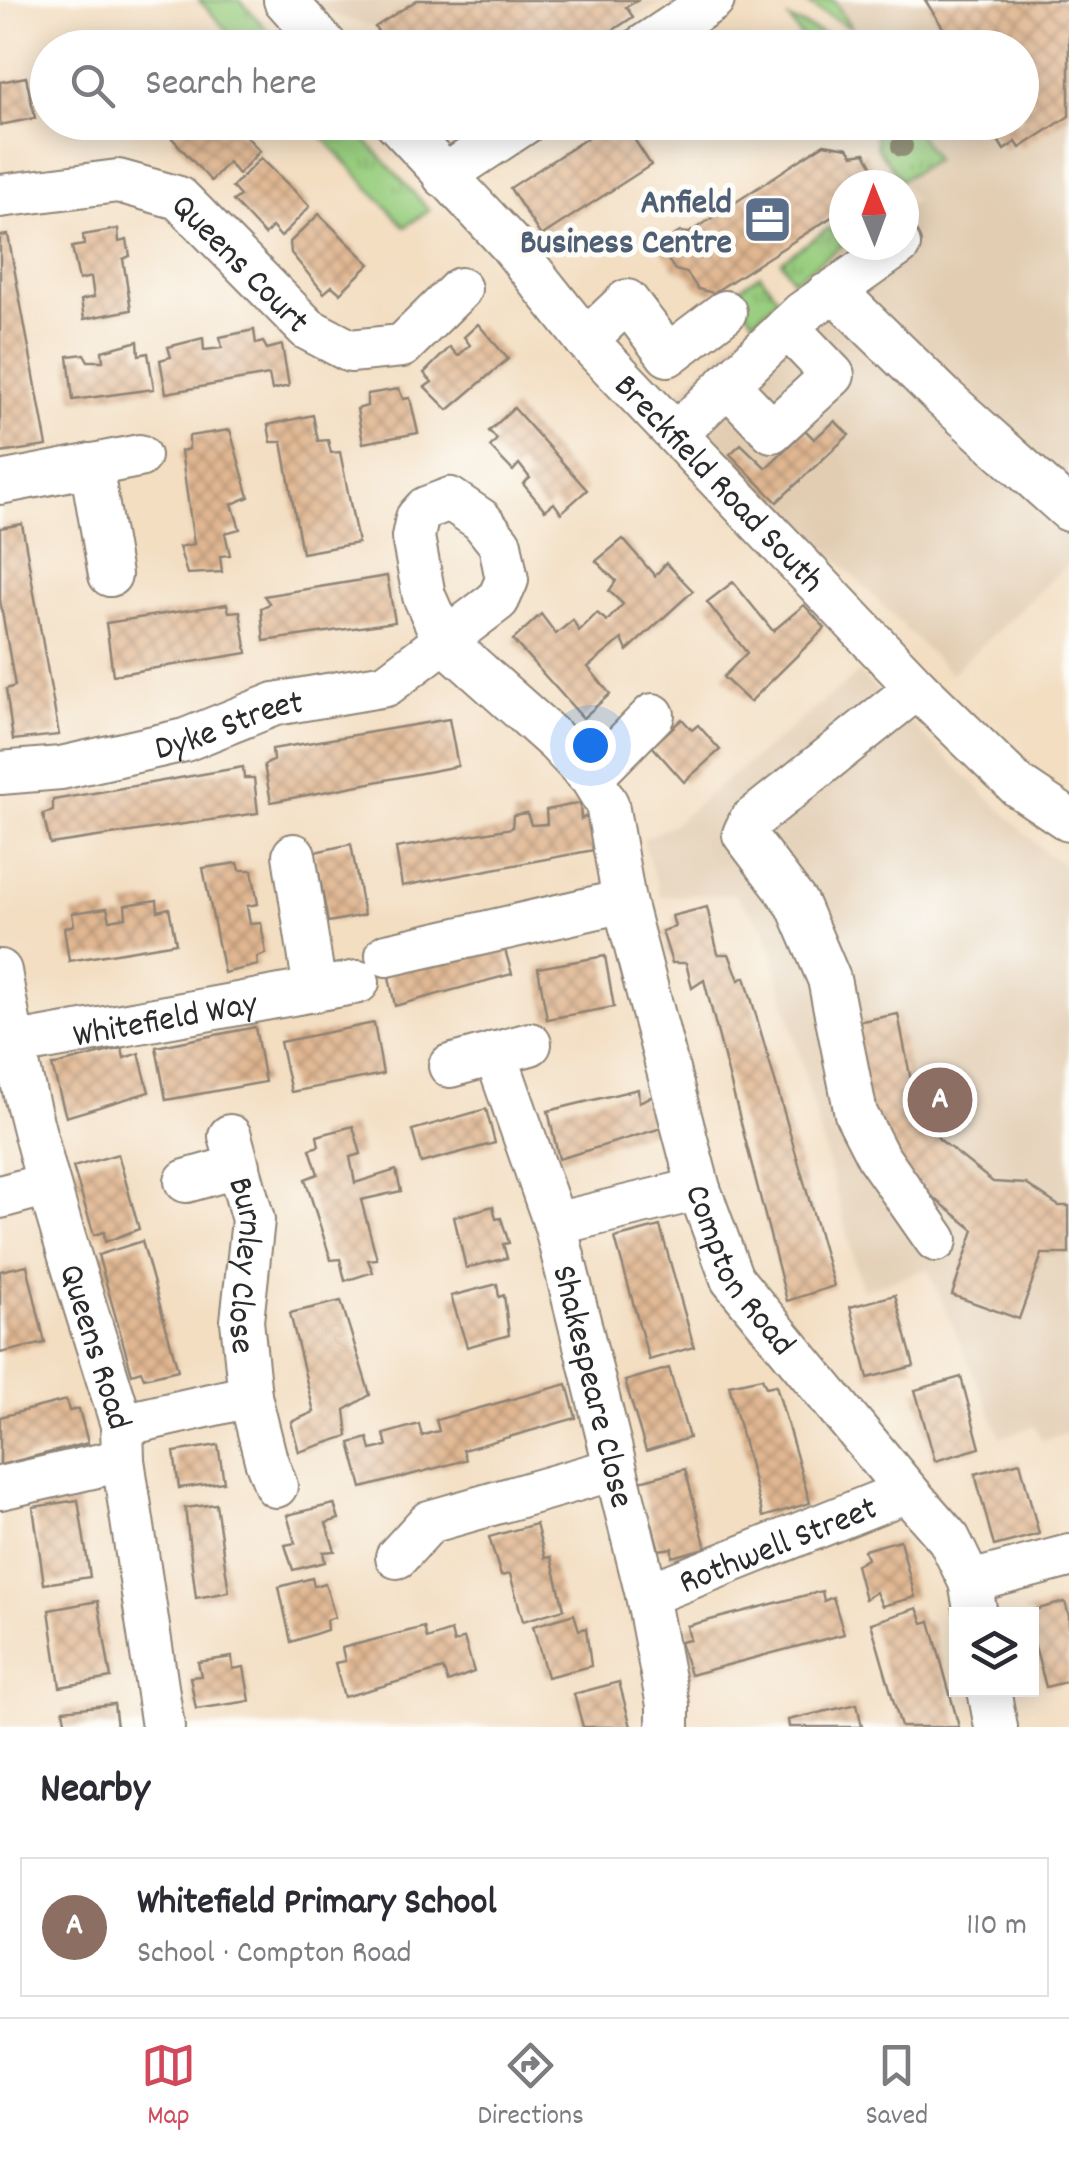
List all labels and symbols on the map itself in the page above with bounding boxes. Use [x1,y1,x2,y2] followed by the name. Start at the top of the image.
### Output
[829,170,919,260] north arrow
[520,180,732,270] place label: Anfield Business Centre
[158,184,319,347] street label: Queens Court
[741,194,793,246] office icon: Anfield Business Centre
[600,364,834,606] street label: Breckfield Road South
[150,680,307,776] street label: Dyke Street
[565,720,616,771] your location
[69,981,262,1063] street label: Whitefield Way
[908,1062,972,1138] pin: A
[212,1172,273,1356] street label: Burnley Close
[669,1178,805,1368] street label: Compton Road
[43,1259,142,1437] street label: Queens Road
[536,1261,644,1514] street label: Shakespeare Close
[672,1486,885,1610] street label: Rothwell Street

